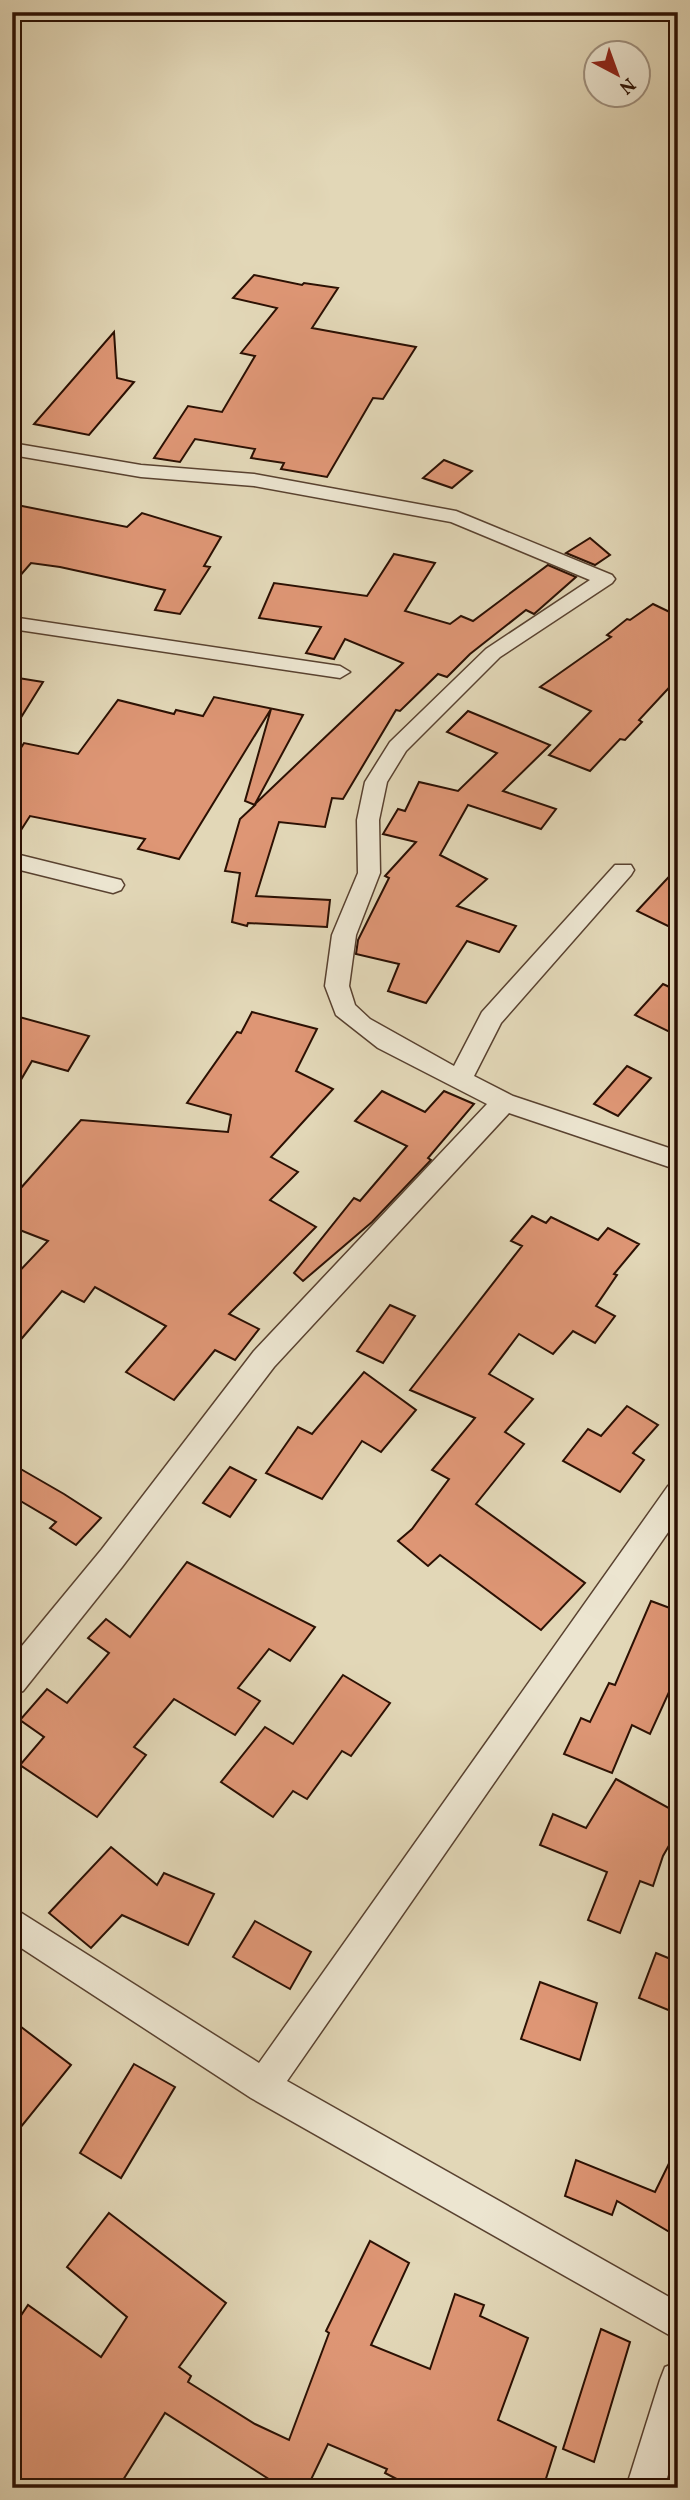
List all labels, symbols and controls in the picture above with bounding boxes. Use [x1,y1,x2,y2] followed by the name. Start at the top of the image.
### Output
[582,38,652,108] north arrow
[613,71,641,100] text: N

